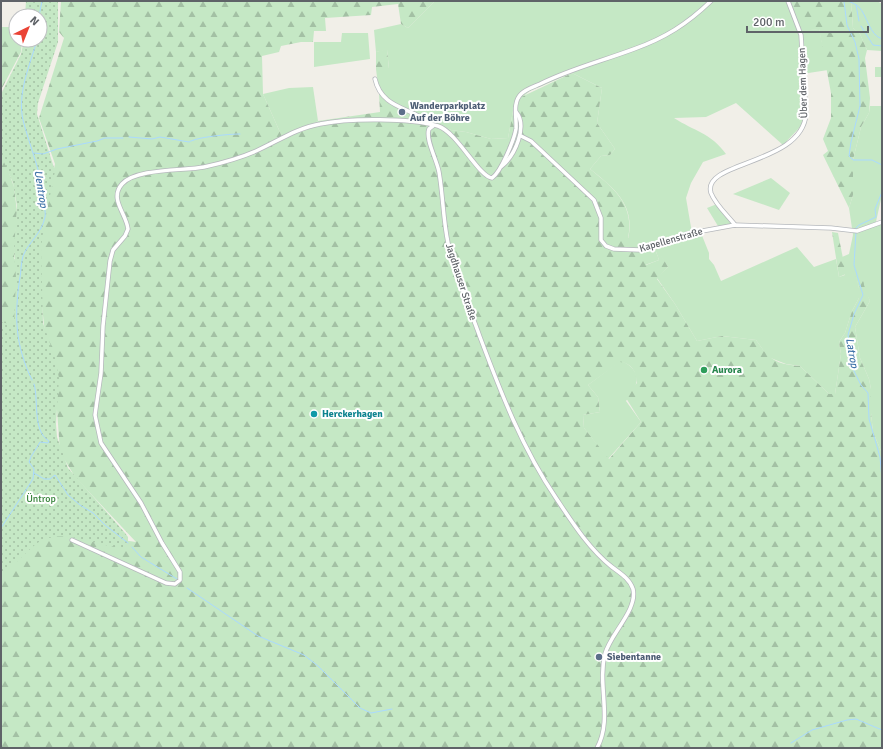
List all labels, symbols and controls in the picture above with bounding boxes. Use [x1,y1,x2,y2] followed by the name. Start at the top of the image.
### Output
[8,8,48,48] north arrow
[747,8,868,34] scale bar
[27,14,42,28] text: N
[753,15,785,30] text: 200 m
[796,47,810,119] street label: Über dem Hagen
[410,100,486,124] place label: Wanderparkplatz Auf der Böhre
[397,107,407,117] marker: Wanderparkplatz Auf der Böhre
[32,169,51,210] water label: Uentrop
[638,225,704,255] street label: Kapellenstraße
[443,242,479,322] street label: Jagdhauser Straße
[843,337,861,370] water label: Latrop
[712,364,742,376] place label: Aurora
[699,365,709,375] marker: Aurora
[322,408,383,420] place label: Herckerhagen
[309,409,319,419] marker: Herckerhagen
[26,493,56,505] park label: Üntrop
[607,651,661,663] place label: Siebentanne
[594,652,604,662] marker: Siebentanne

